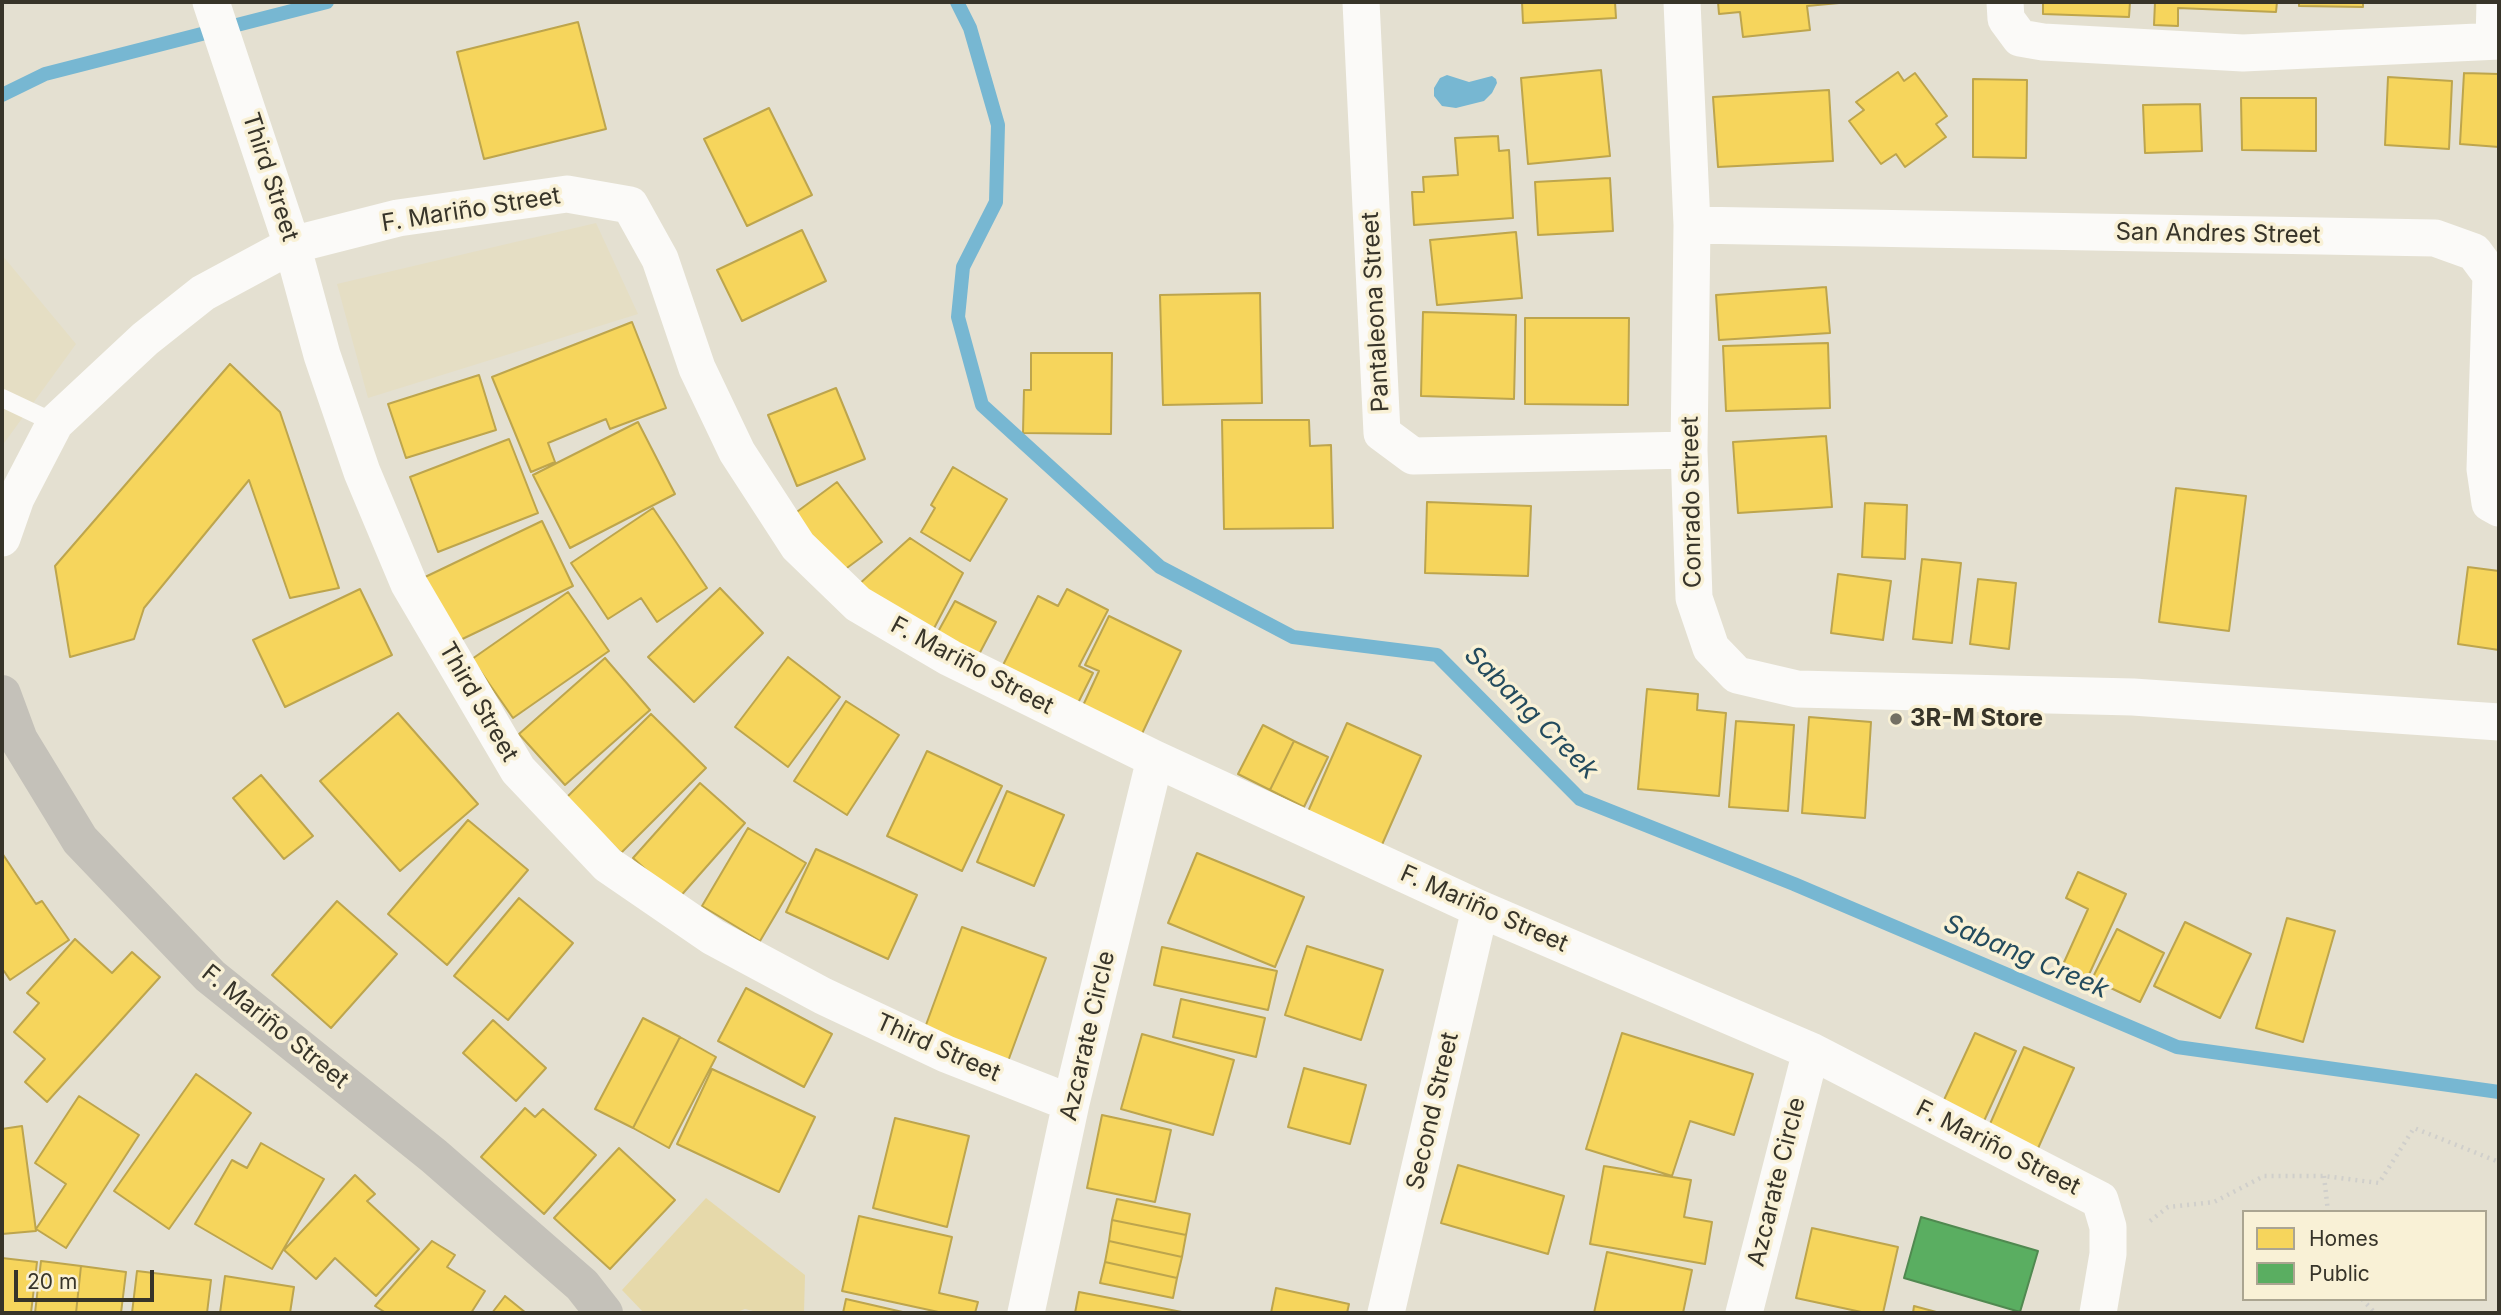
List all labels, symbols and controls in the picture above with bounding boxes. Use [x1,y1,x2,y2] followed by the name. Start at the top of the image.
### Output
[236,109,304,245] street label: Third Street
[380,182,562,238] street label: F. Mariño Street
[1356,211,1396,413] street label: Pantaleona Street
[2115,218,2321,250] street label: San Andres Street
[1676,416,1708,588] street label: Conrado Street
[886,611,1058,721] street label: F. Mariño Street
[432,637,524,767] street label: Third Street
[1458,640,1604,786] water label: Sabang Creek
[1910,705,2043,733] place label: 3R-M Store
[1888,711,1904,727] marker: 3R-M Store
[1396,859,1572,959] street label: F. Mariño Street
[1939,908,2113,1006] water label: Sabang Creek
[1054,948,1122,1124] street label: Azcarate Circle
[196,959,354,1095] street label: F. Mariño Street
[871,1008,1005,1088] street label: Third Street
[1401,1029,1465,1193] street label: Second Street
[1742,1094,1812,1270] street label: Azcarate Circle
[1911,1094,2085,1202] street label: F. Mariño Street
[2242,1210,2487,1301] legend
[2309,1226,2379,1251] text: Homes
[18,1256,158,1300] scale bar
[2309,1261,2370,1286] text: Public
[27,1269,77,1294] text: 20 m

